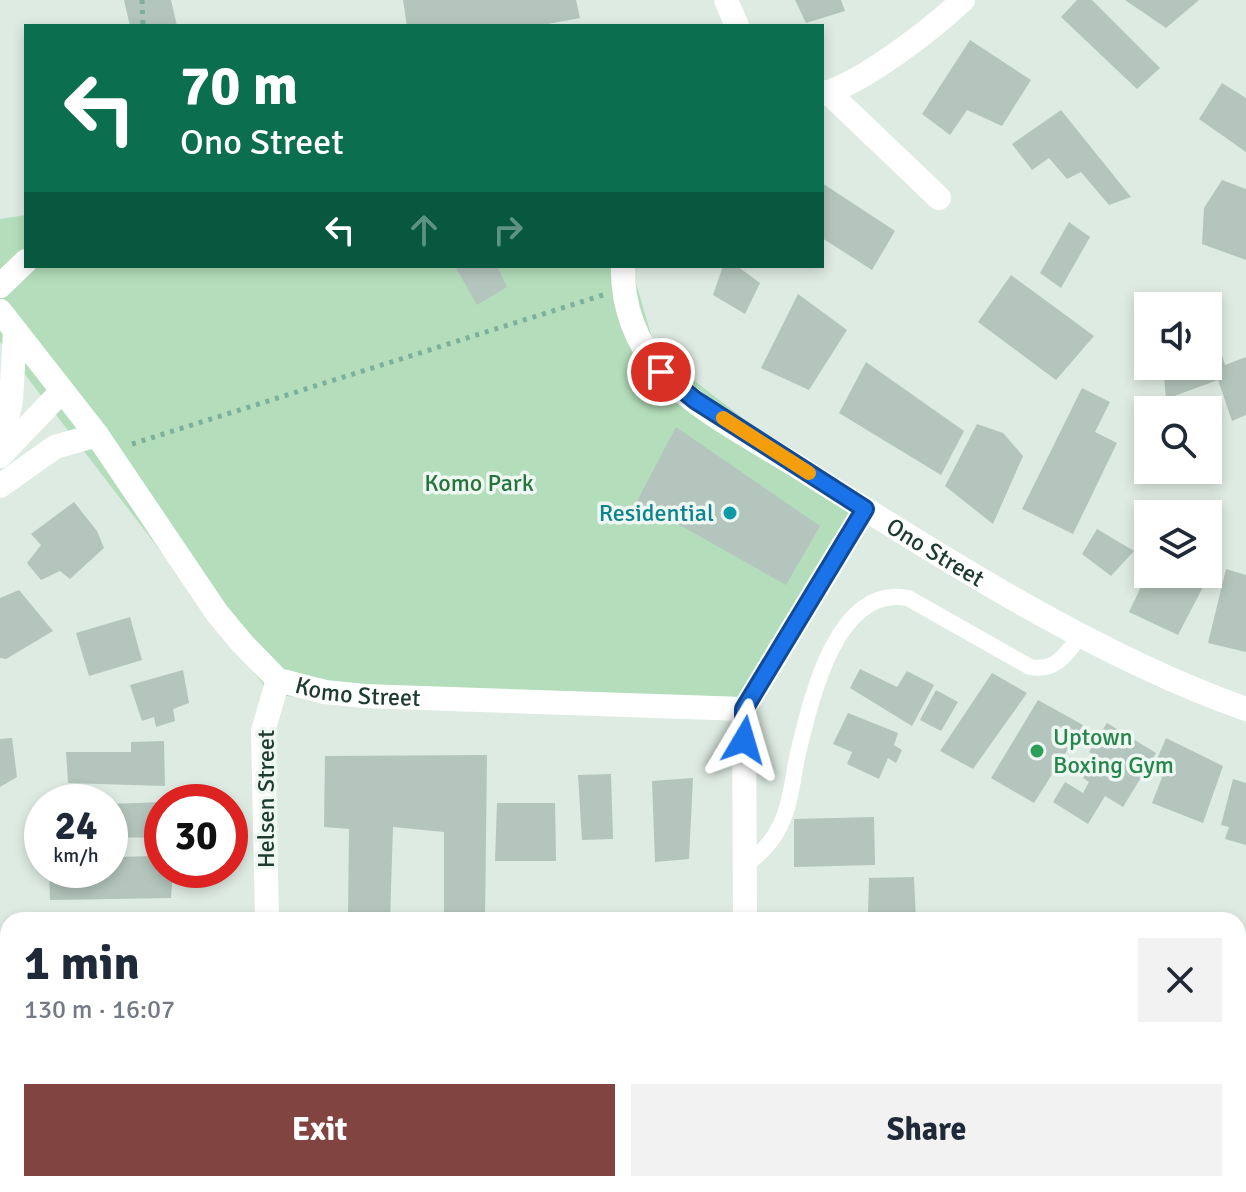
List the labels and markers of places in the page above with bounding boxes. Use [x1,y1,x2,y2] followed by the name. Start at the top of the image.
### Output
[627,338,695,406] pin
[599,498,714,528] place label: Residential
[721,504,739,522] marker: Residential
[1053,722,1174,780] place label: Uptown Boxing Gym
[1028,742,1046,760] marker: Uptown Boxing Gym

